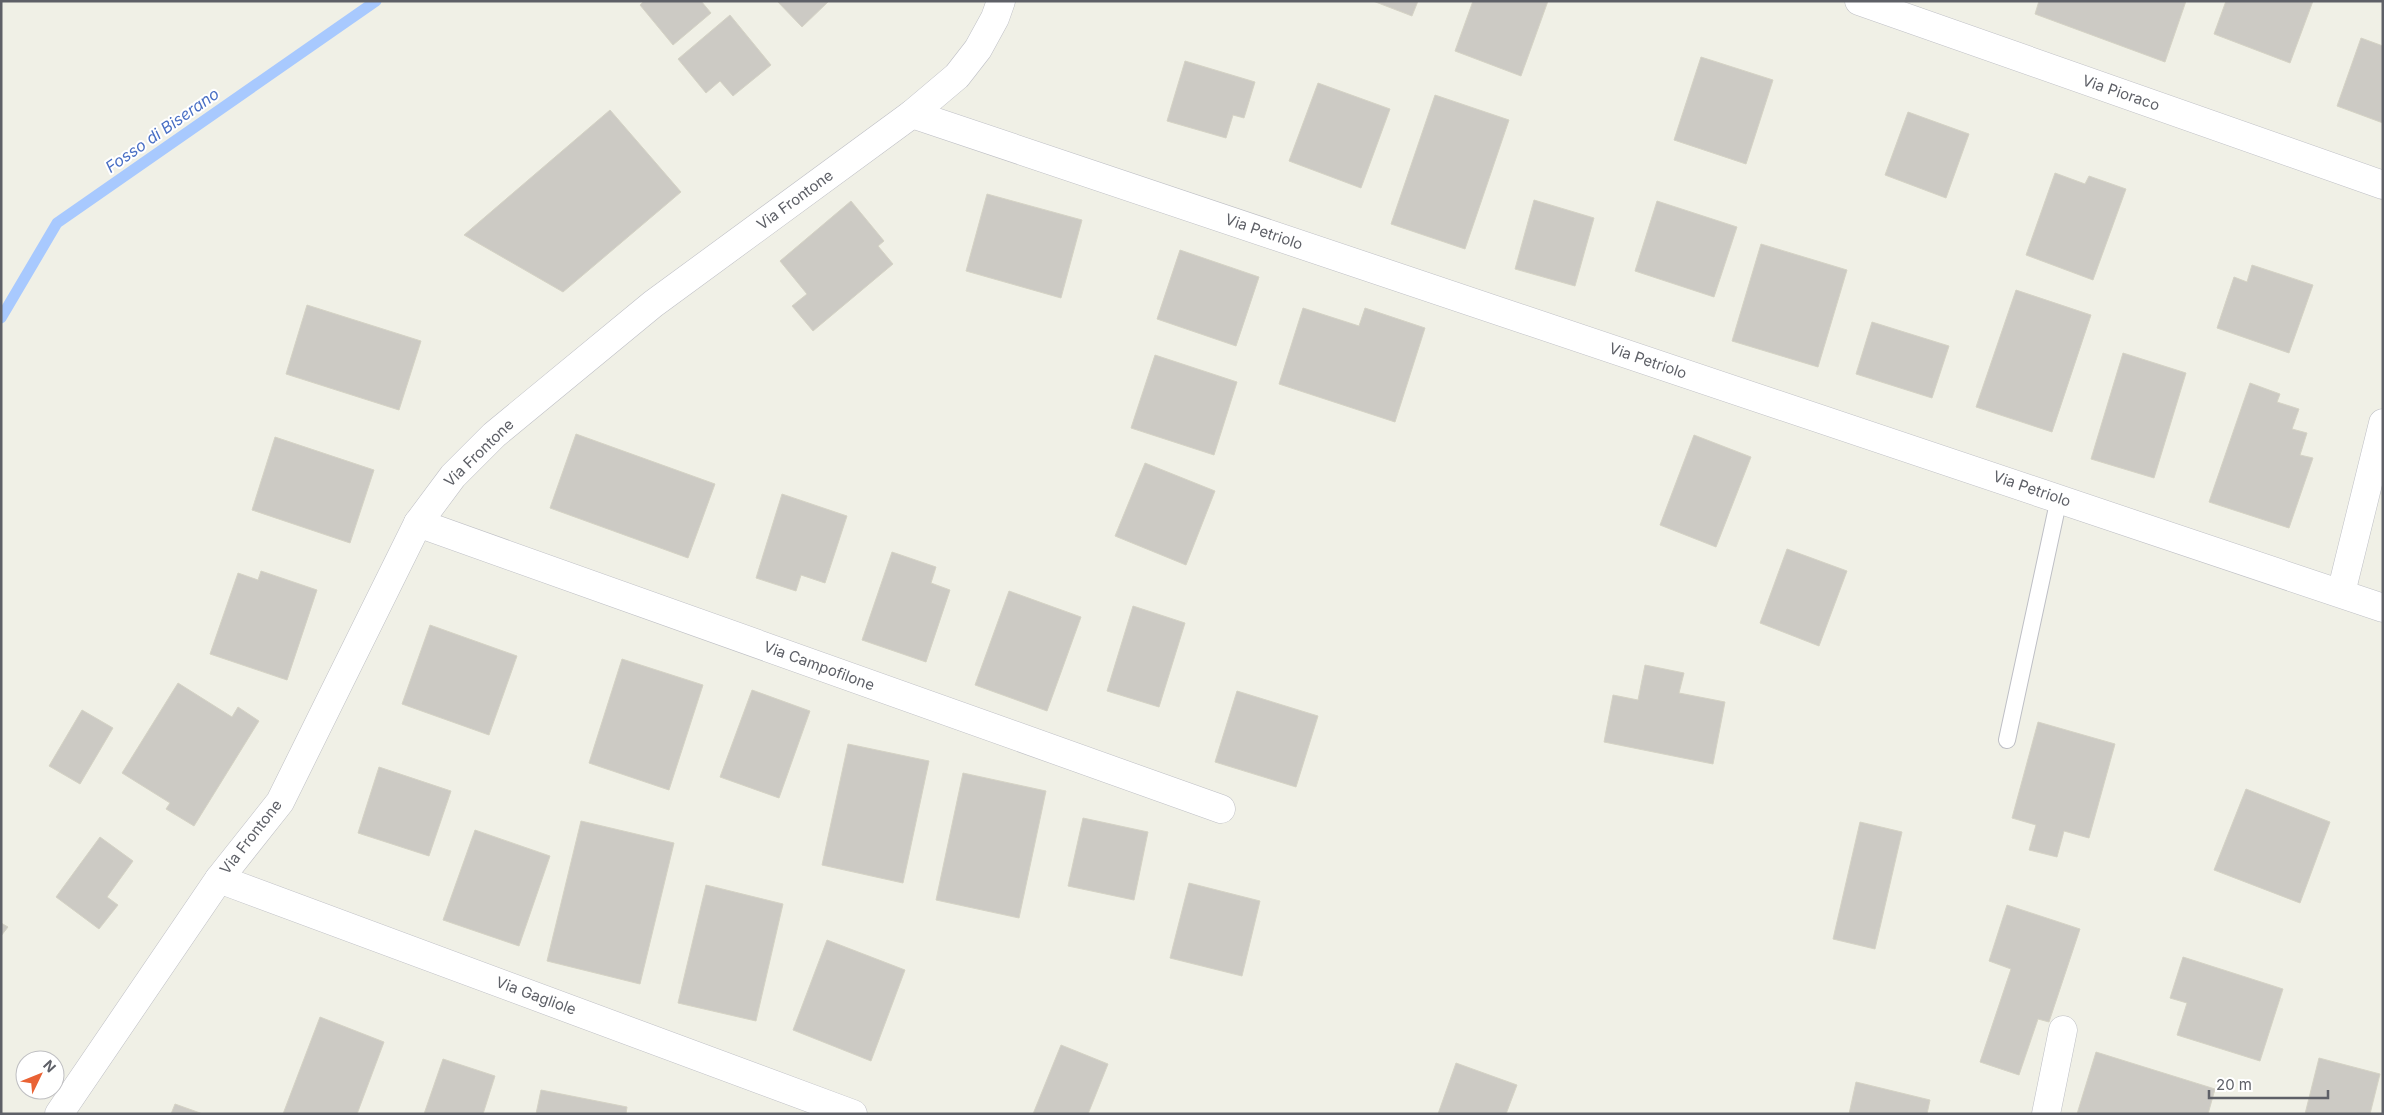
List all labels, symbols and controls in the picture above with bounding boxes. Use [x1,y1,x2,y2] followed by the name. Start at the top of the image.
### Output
[2080,70,2162,115] street label: Via Pioraco
[101,83,223,177] water label: Fosso di Biserano
[753,166,837,234] street label: Via Frontone
[1223,209,1306,254] street label: Via Petriolo
[1607,338,1690,383] street label: Via Petriolo
[440,415,517,491] street label: Via Frontone
[1991,466,2074,511] street label: Via Petriolo
[761,637,877,694] street label: Via Campofilone
[216,796,286,878] street label: Via Frontone
[493,972,579,1019] street label: Via Gagliole
[15,1050,65,1100] north arrow
[40,1056,60,1075] text: N
[2209,1068,2328,1100] scale bar
[2216,1075,2252,1094] text: 20 m

